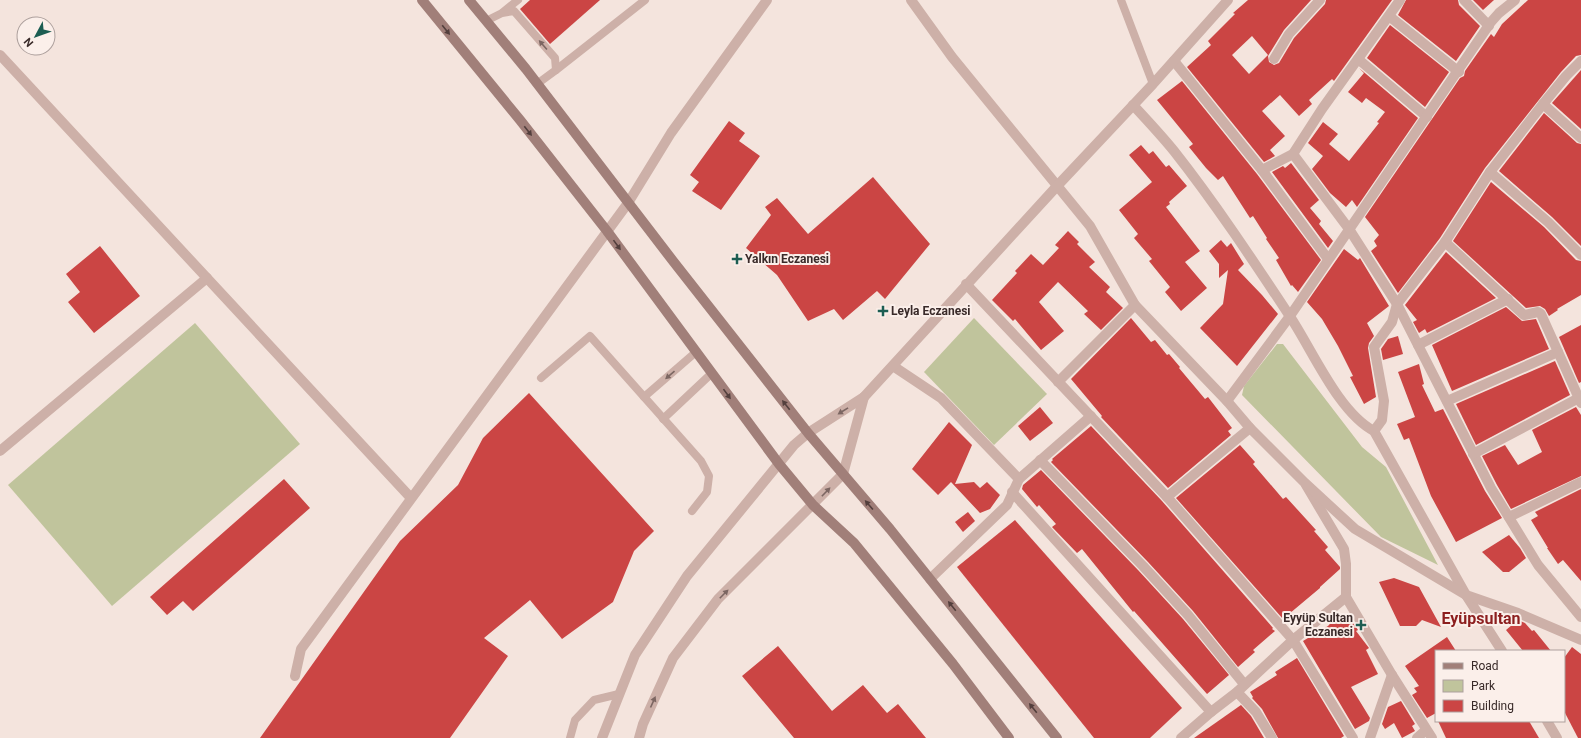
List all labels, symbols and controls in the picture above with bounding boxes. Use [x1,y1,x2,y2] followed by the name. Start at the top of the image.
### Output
[16,16,56,56] north arrow
[442,25,451,36] one-way arrow
[21,35,36,49] text: N
[539,39,548,50] one-way arrow
[524,126,533,137] one-way arrow
[613,239,621,250] one-way arrow
[745,252,829,266] place label: Yalkın Eczanesi
[732,254,742,264] marker: Yalkın Eczanesi
[891,304,970,318] place label: Leyla Eczanesi
[878,306,888,316] marker: Leyla Eczanesi
[665,370,675,379] one-way arrow
[723,389,732,400] one-way arrow
[782,400,791,411] one-way arrow
[838,407,848,415] one-way arrow
[821,487,830,497] one-way arrow
[865,500,874,511] one-way arrow
[719,589,729,599] one-way arrow
[947,601,956,612] one-way arrow
[1441,609,1521,628] district label: Eyüpsultan
[1283,611,1353,639] place label: Eyyüp Sultan Eczanesi
[1356,620,1366,630] marker: Eyyüp Sultan Eczanesi
[1435,650,1565,722] legend
[1471,659,1499,673] text: Road
[1471,679,1496,693] text: Park
[650,696,656,707] one-way arrow
[1471,699,1514,713] text: Building
[1028,702,1037,713] one-way arrow

